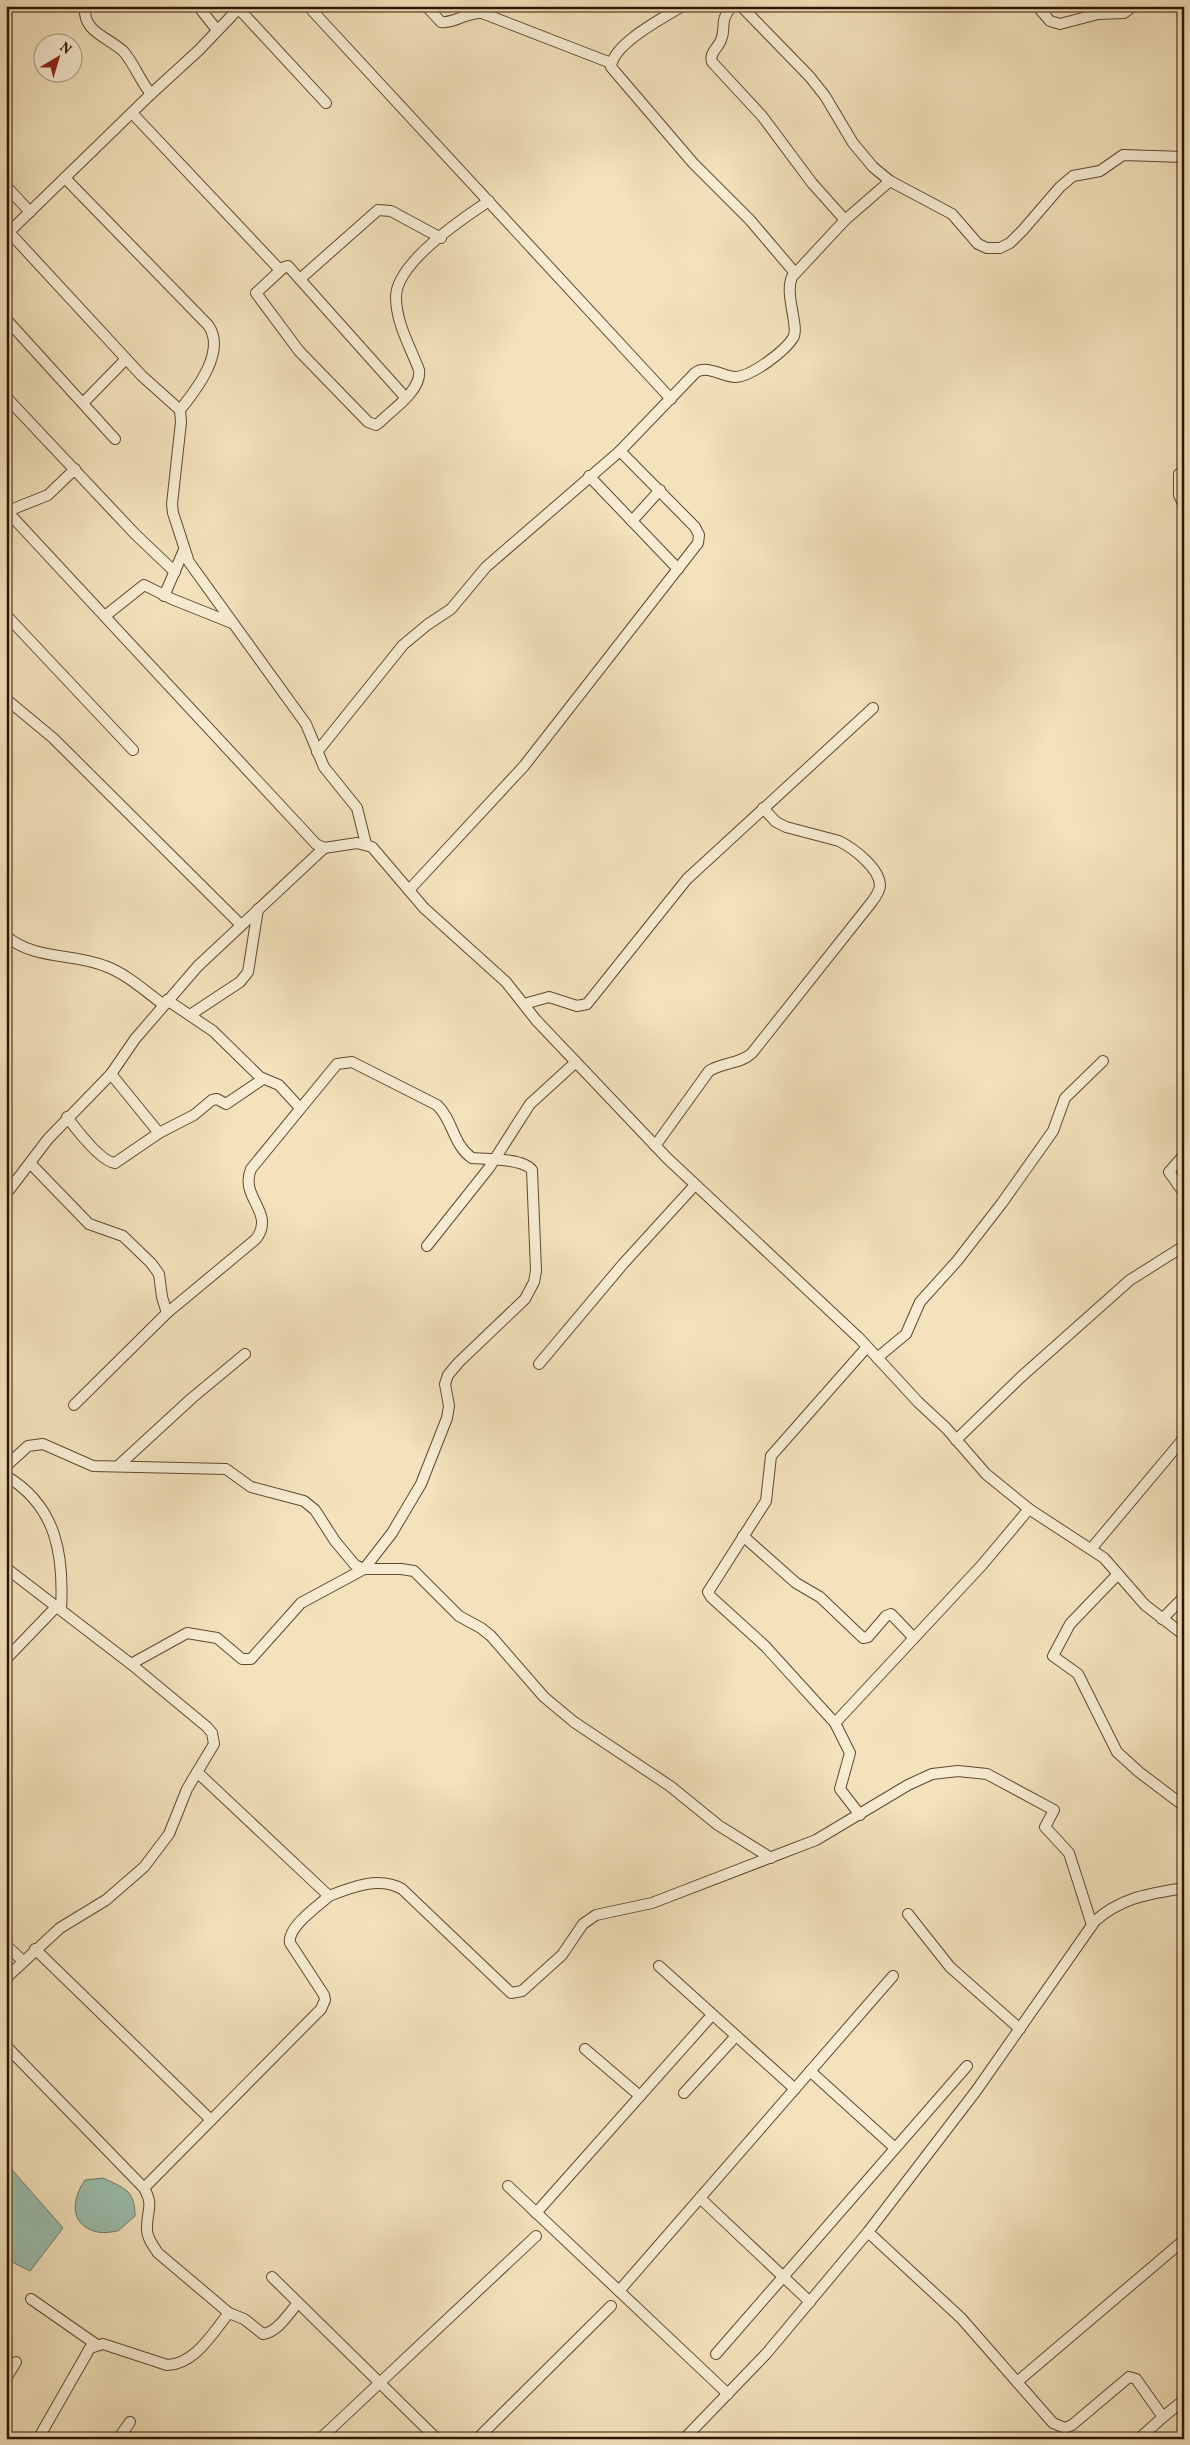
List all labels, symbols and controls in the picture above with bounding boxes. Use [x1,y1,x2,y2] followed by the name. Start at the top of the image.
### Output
[32,32,82,82] north arrow
[55,38,75,60] text: N

